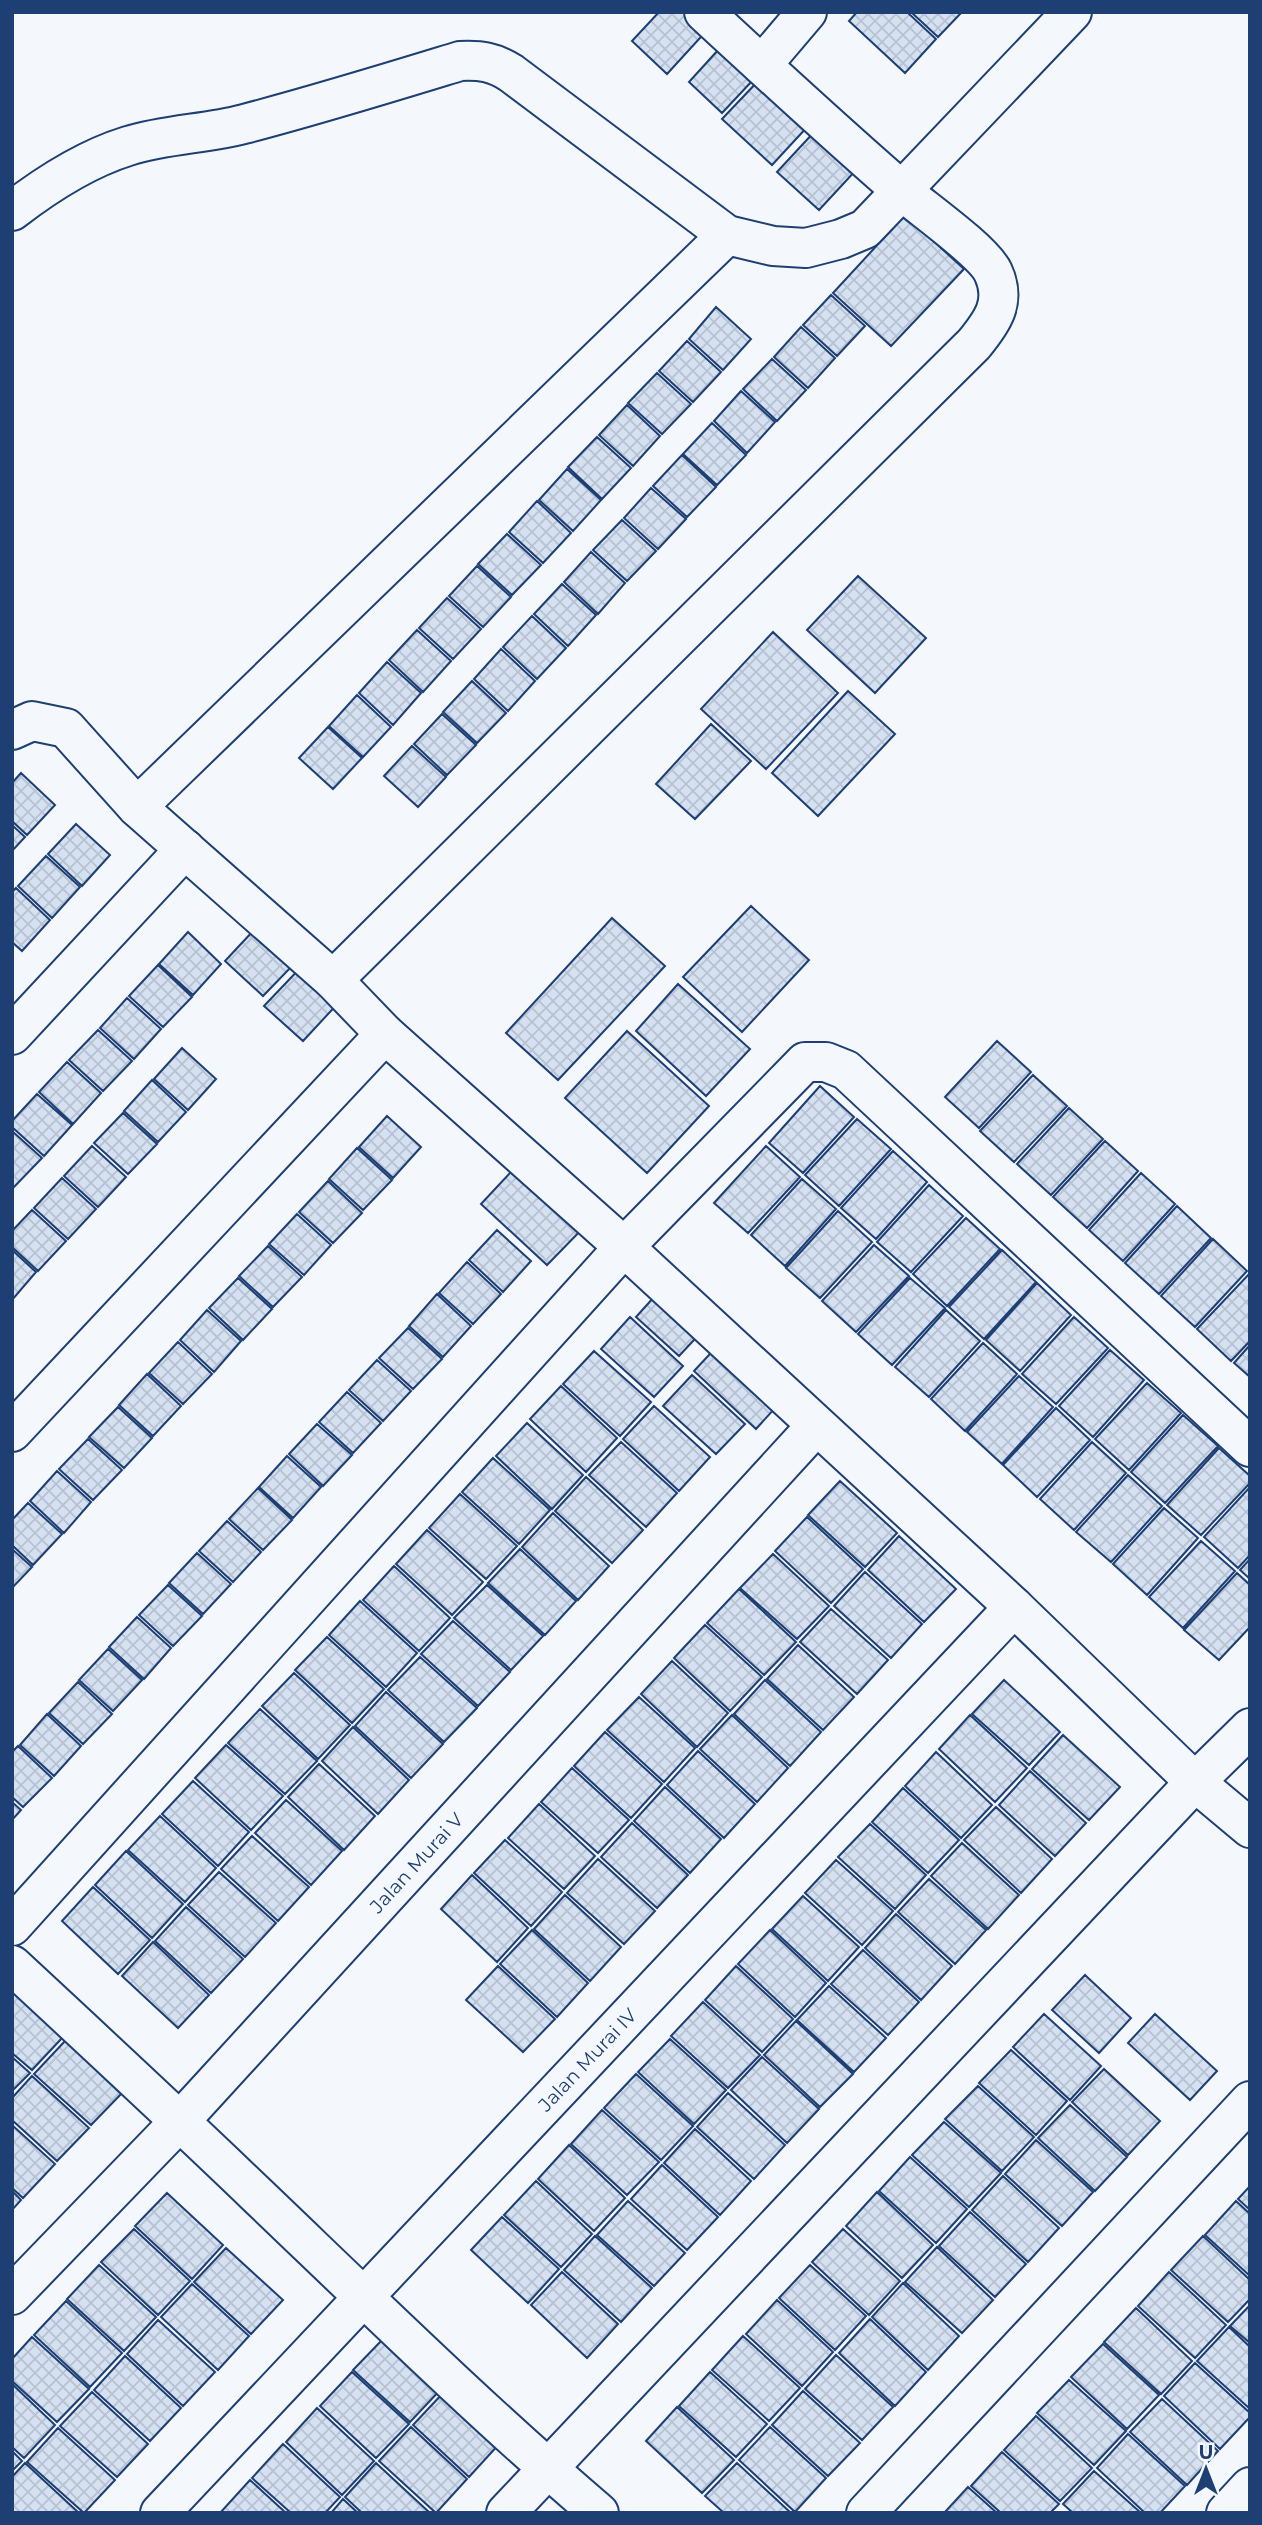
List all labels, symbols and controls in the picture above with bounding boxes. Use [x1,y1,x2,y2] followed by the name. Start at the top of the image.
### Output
[364,1807,468,1918] street label: Jalan Murai V
[533,2003,642,2117] street label: Jalan Murai IV
[1171,2434,1241,2504] north arrow
[1199,2441,1213,2464] text: U

